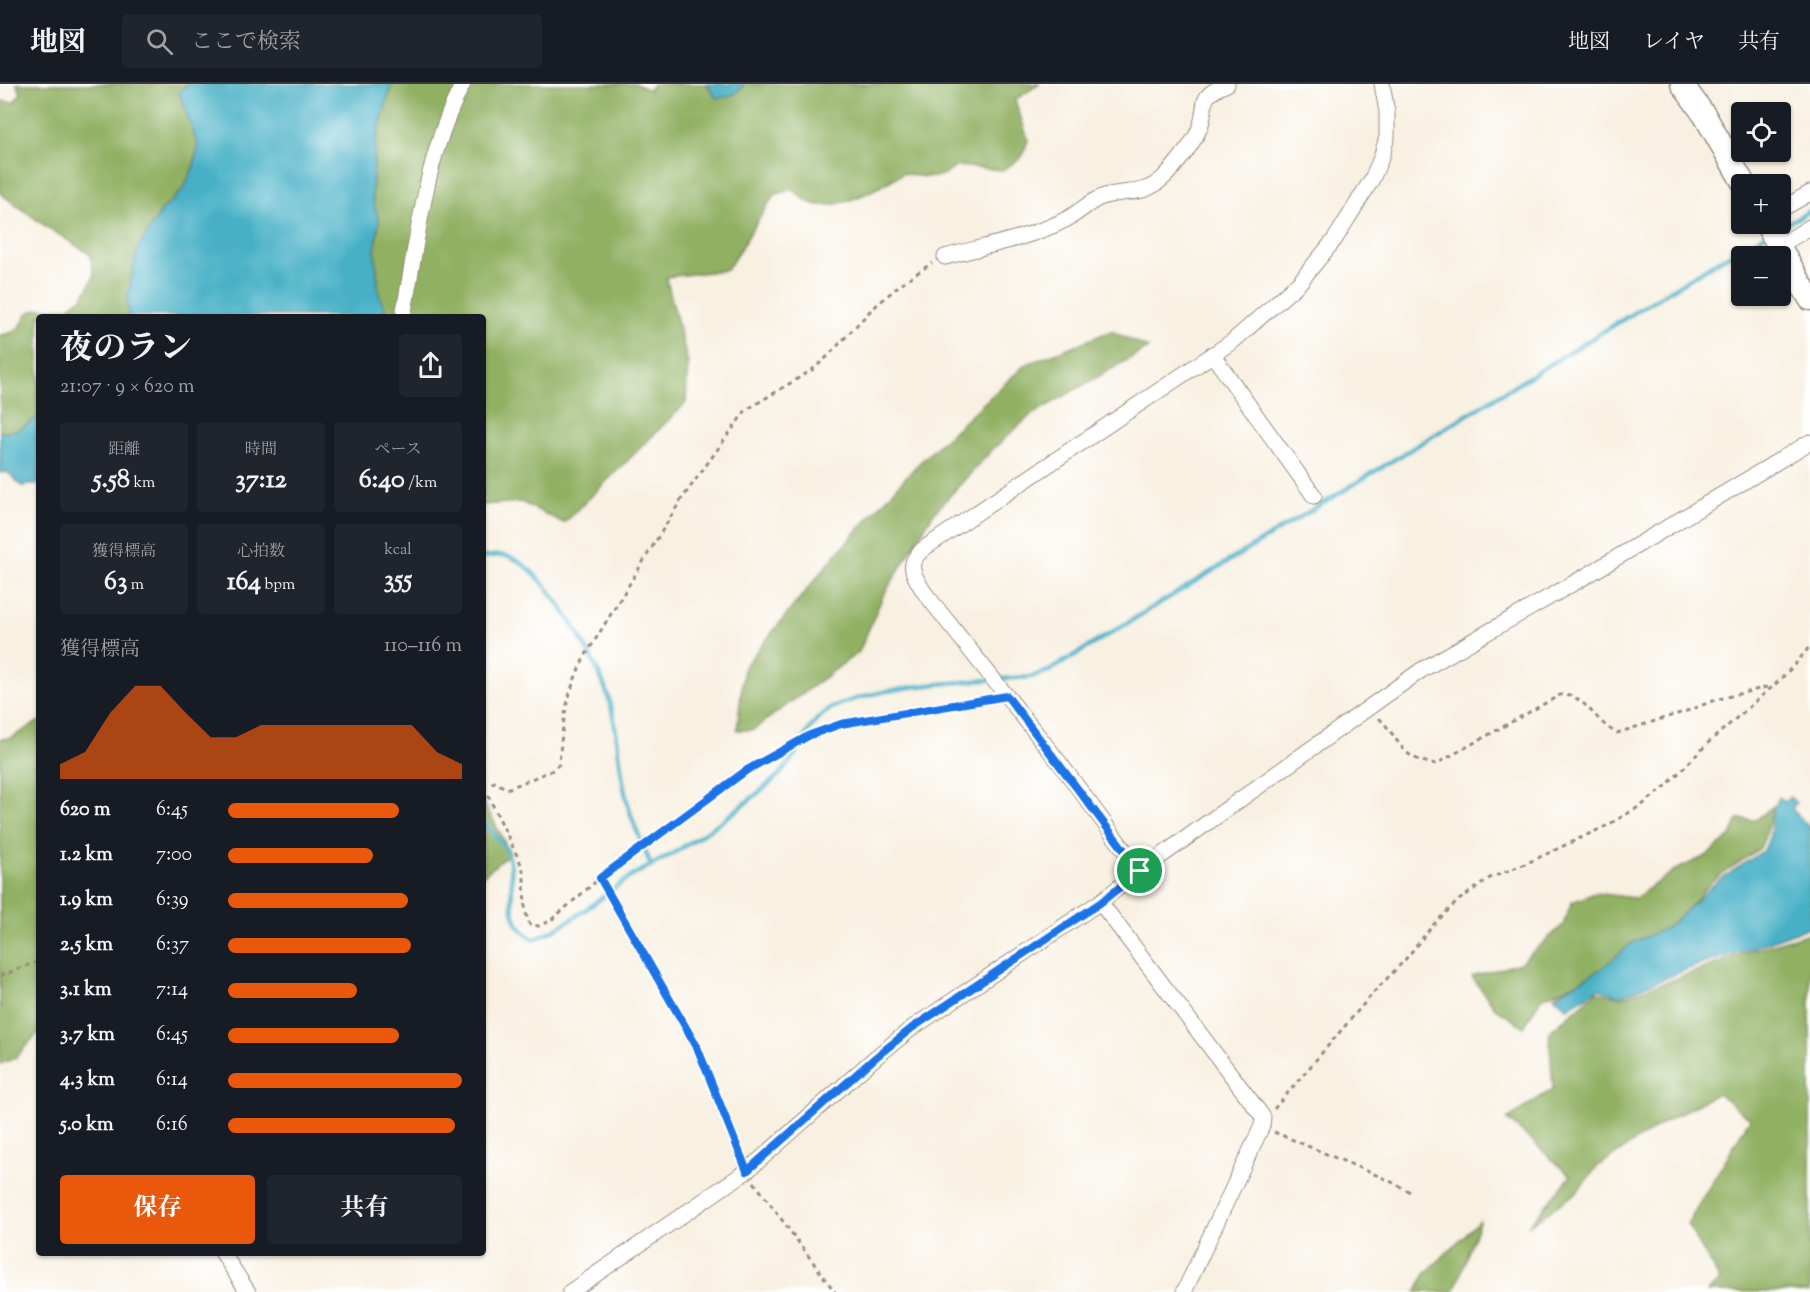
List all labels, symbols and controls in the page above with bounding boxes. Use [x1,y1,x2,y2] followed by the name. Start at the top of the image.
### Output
[122,14,542,68] search box
[30,24,86,64] text: 地図
[143,25,176,58] icon: search
[191,27,301,59] text: ここで検索
[1568,28,1610,58] text: 地図
[1643,28,1705,58] text: レイヤ
[1738,28,1780,58] text: 共有
[1731,102,1791,306] map controls
[1731,102,1791,162] button: locate
[1731,174,1791,234] button: +
[1731,246,1791,306] button: −
[60,326,192,374] text: 夜のラン
[399,334,462,397] button: share
[60,373,195,402] text: 21:07 · 9 × 620 m
[108,439,140,462] text: 距離
[245,439,277,462] text: 時間
[374,439,422,462] text: ペース
[93,462,130,499] text: 5.58
[235,462,287,499] text: 37:12
[359,462,405,499] text: 6:40
[130,472,155,495] text: km
[405,472,437,495] text: /km
[384,539,412,562] text: kcal
[92,541,156,564] text: 獲得標高
[237,541,285,564] text: 心拍数
[384,562,412,599] text: 355
[104,564,127,601] text: 63
[227,564,261,601] text: 164
[127,574,144,597] text: m
[261,574,295,597] text: bpm
[384,632,462,661] text: 110–116 m
[60,636,140,665] text: 獲得標高
[60,796,110,825] text: 620 m
[156,796,188,825] text: 6:45
[60,841,113,870] text: 1.2 km
[156,841,192,870] text: 7:00
[1114,845,1165,896] pin
[1123,854,1156,887] icon: arrive
[60,886,113,915] text: 1.9 km
[156,886,189,915] text: 6:39
[60,931,113,960] text: 2.5 km
[156,931,189,960] text: 6:37
[60,976,112,1005] text: 3.1 km
[156,976,188,1005] text: 7:14
[60,1021,115,1050] text: 3.7 km
[156,1021,188,1050] text: 6:45
[60,1066,115,1095] text: 4.3 km
[156,1066,188,1095] text: 6:14
[60,1111,114,1140] text: 5.0 km
[156,1111,188,1140] text: 6:16
[60,1175,255,1244] button: 保存
[267,1175,462,1244] button: 共有

